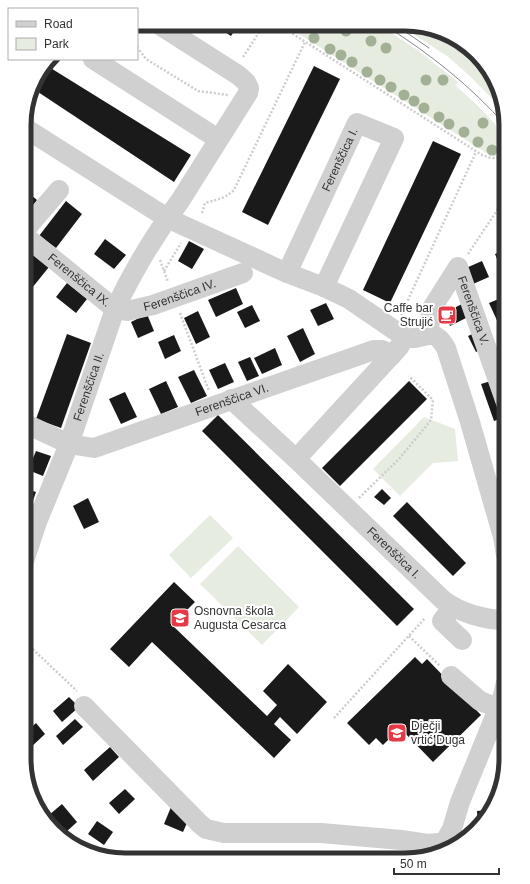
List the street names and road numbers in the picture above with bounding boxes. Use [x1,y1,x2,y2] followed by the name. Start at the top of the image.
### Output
[319,126,361,194] street label: Ferenščica I.
[45,250,114,310] street label: Ferenščica IX.
[455,274,492,347] street label: Ferenščica V.
[142,276,218,314] street label: Ferenščica IV.
[70,350,107,423] street label: Ferenščica II.
[193,380,270,419] street label: Ferenščica VI.
[364,524,423,582] street label: Ferenščica I.

